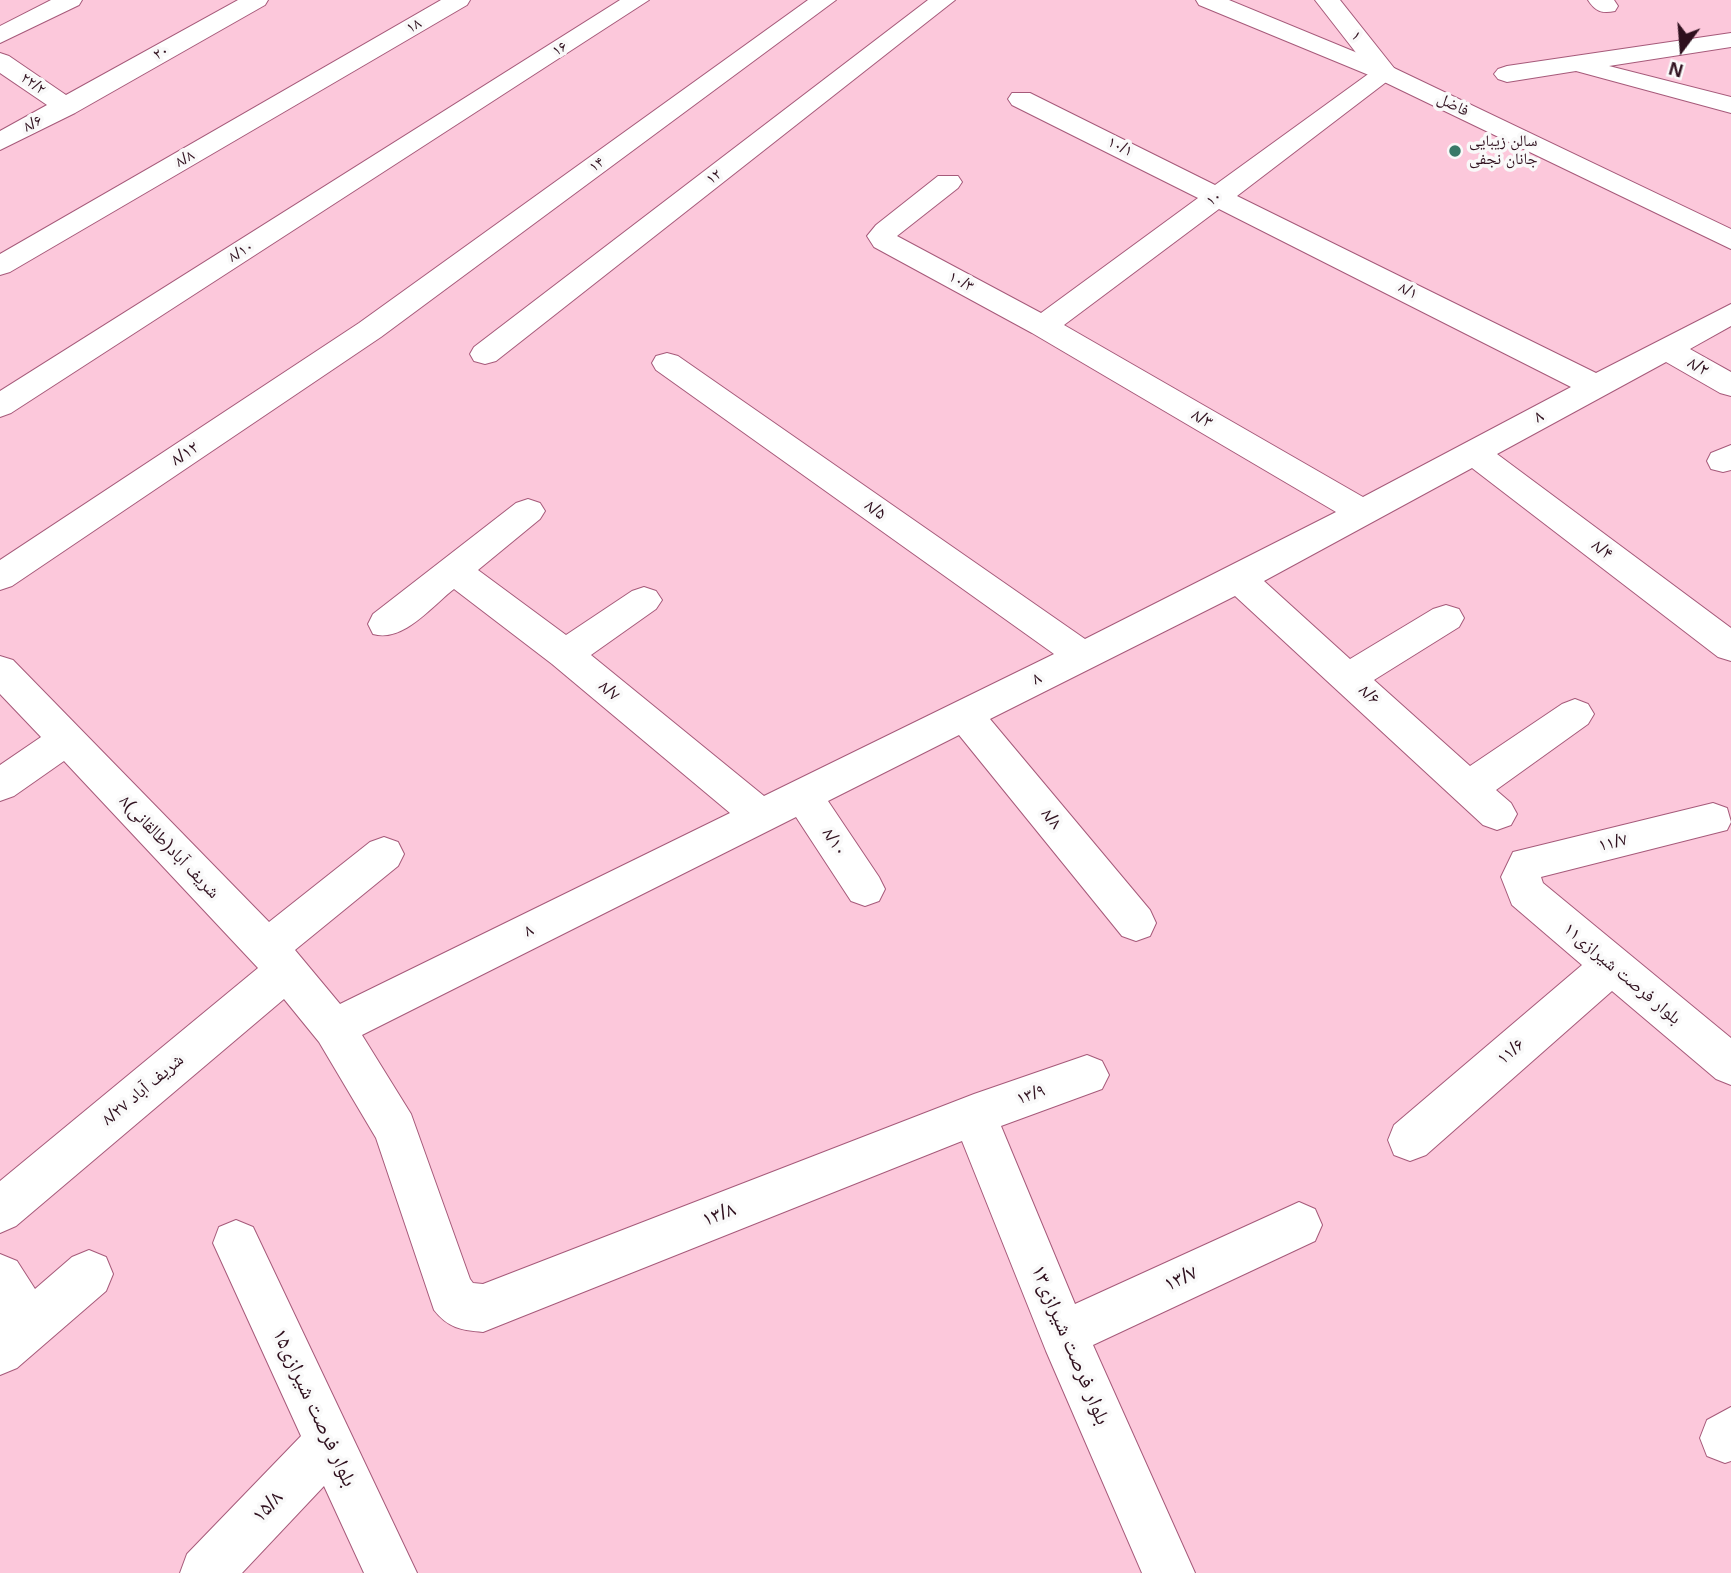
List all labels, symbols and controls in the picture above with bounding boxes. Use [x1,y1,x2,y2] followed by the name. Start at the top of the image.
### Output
[403,14,425,38] street label: ۱۸
[1647,14,1717,84] north arrow
[1346,27,1366,45] street label: ۱
[549,37,571,61] street label: ۱۶
[150,41,172,65] street label: ۲۰
[1667,58,1686,82] text: N
[17,69,49,99] street label: ۲۲/۲
[1434,89,1472,121] street label: فاضل
[20,111,46,137] street label: ۸/۶
[1469,132,1538,170] place label: سالن زیبایی جانان نجفی
[1104,133,1136,161] street label: ۱۰/۱
[1447,143,1463,159] marker: سالن زیبایی جانان نجفی
[172,146,198,172] street label: ۸/۸
[586,153,608,177] street label: ۱۴
[702,165,726,189] street label: ۱۲
[1203,187,1225,211] street label: ۱۰
[225,237,257,267] street label: ۸/۱۰
[945,267,977,297] street label: ۱۰/۳
[1395,278,1421,304] street label: ۸/۱
[1683,352,1713,382] street label: ۸/۲
[1187,404,1217,434] street label: ۸/۳
[1530,406,1548,428] street label: ۸
[167,437,203,471] street label: ۸/۱۲
[860,495,890,525] street label: ۸/۵
[1587,535,1617,565] street label: ۸/۴
[1029,668,1045,690] street label: ۸
[594,676,624,706] street label: ۸/۷
[1354,680,1384,710] street label: ۸/۶
[114,791,224,903] street label: ۸شریف آباد(طالقانی)
[1036,804,1066,834] street label: ۸/۸
[817,824,851,860] street label: ۸/۱۰
[1596,829,1630,857] street label: ۱۱/۷
[1559,919,1685,1029] street label: بلوار فرصت شیرازی۱۱
[521,920,537,942] street label: ۸
[1493,1034,1529,1070] street label: ۱۱/۶
[98,1049,188,1131] street label: شریف آباد ۸/۲۷
[1014,1080,1048,1110] street label: ۱۳/۹
[699,1197,739,1233] street label: ۱۳/۸
[1160,1260,1202,1298] street label: ۱۳/۷
[1025,1261,1115,1429] street label: بلوار فرصت شیرازی۱۳
[266,1325,362,1491] street label: بلوار فرصت شیرازی۱۵
[247,1486,289,1528] street label: ۱۵/۸

